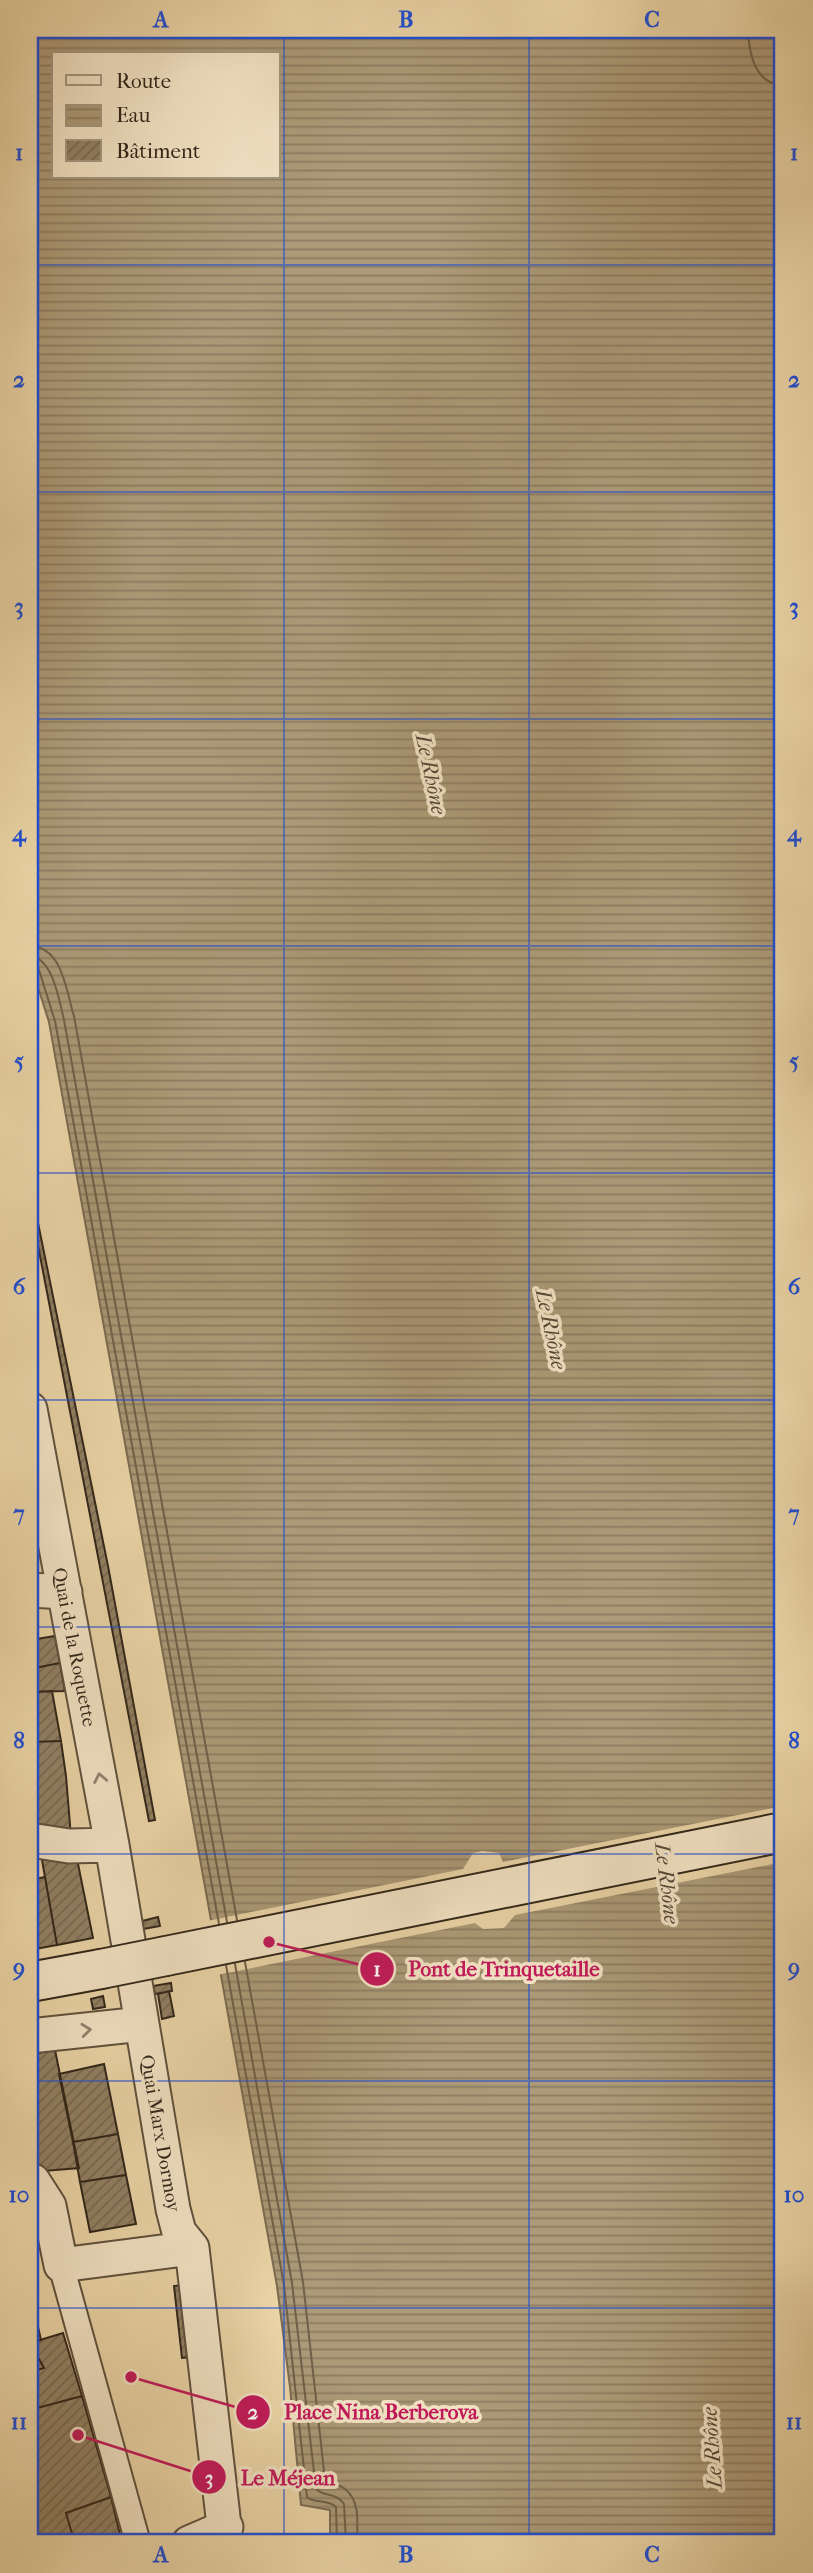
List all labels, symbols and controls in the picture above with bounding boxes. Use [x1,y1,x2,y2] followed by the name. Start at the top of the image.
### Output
[152,6,170,33] text: A
[399,6,414,33] text: B
[644,6,660,33] text: C
[52,52,280,178] legend
[116,69,171,93] text: Route
[116,103,150,127] text: Eau
[15,139,23,166] text: 1
[116,139,201,163] text: Bâtiment
[790,139,798,166] text: 1
[13,366,25,393] text: 2
[788,366,800,393] text: 2
[14,593,24,620] text: 3
[789,593,799,620] text: 3
[410,730,451,817] water label: Le Rhône
[11,820,27,847] text: 4
[786,820,802,847] text: 4
[14,1047,24,1074] text: 5
[789,1047,799,1074] text: 5
[13,1273,26,1300] text: 6
[788,1273,801,1300] text: 6
[530,1285,571,1372] water label: Le Rhône
[12,1500,25,1527] text: 7
[787,1500,800,1527] text: 7
[48,1566,100,1729] street label: Quai de la Roquette
[13,1727,25,1754] text: 8
[788,1727,800,1754] text: 8
[93,1772,108,1784] one-way arrow
[650,1839,684,1925] water label: Le Rhône
[360,1948,614,1990] callout: Pont de Trinquetaille
[12,1954,25,1981] text: 9
[787,1954,800,1981] text: 9
[373,1957,381,1981] text: 1
[408,1957,600,1981] text: Pont de Trinquetaille
[81,2023,92,2038] one-way arrow
[135,2053,185,2214] street label: Quai Marx Dormoy
[9,2181,29,2208] text: 10
[784,2181,804,2208] text: 10
[235,2391,492,2433] callout: Place Nina Berberova
[248,2400,259,2424] text: 2
[284,2400,479,2424] text: Place Nina Berberova
[697,2406,727,2491] water label: Le Rhône
[11,2408,27,2435] text: 11
[786,2408,802,2435] text: 11
[192,2456,349,2498] callout: Le Méjean
[205,2466,213,2490] text: 3
[241,2466,336,2490] text: Le Méjean
[152,2541,170,2568] text: A
[399,2541,414,2568] text: B
[644,2541,660,2568] text: C

